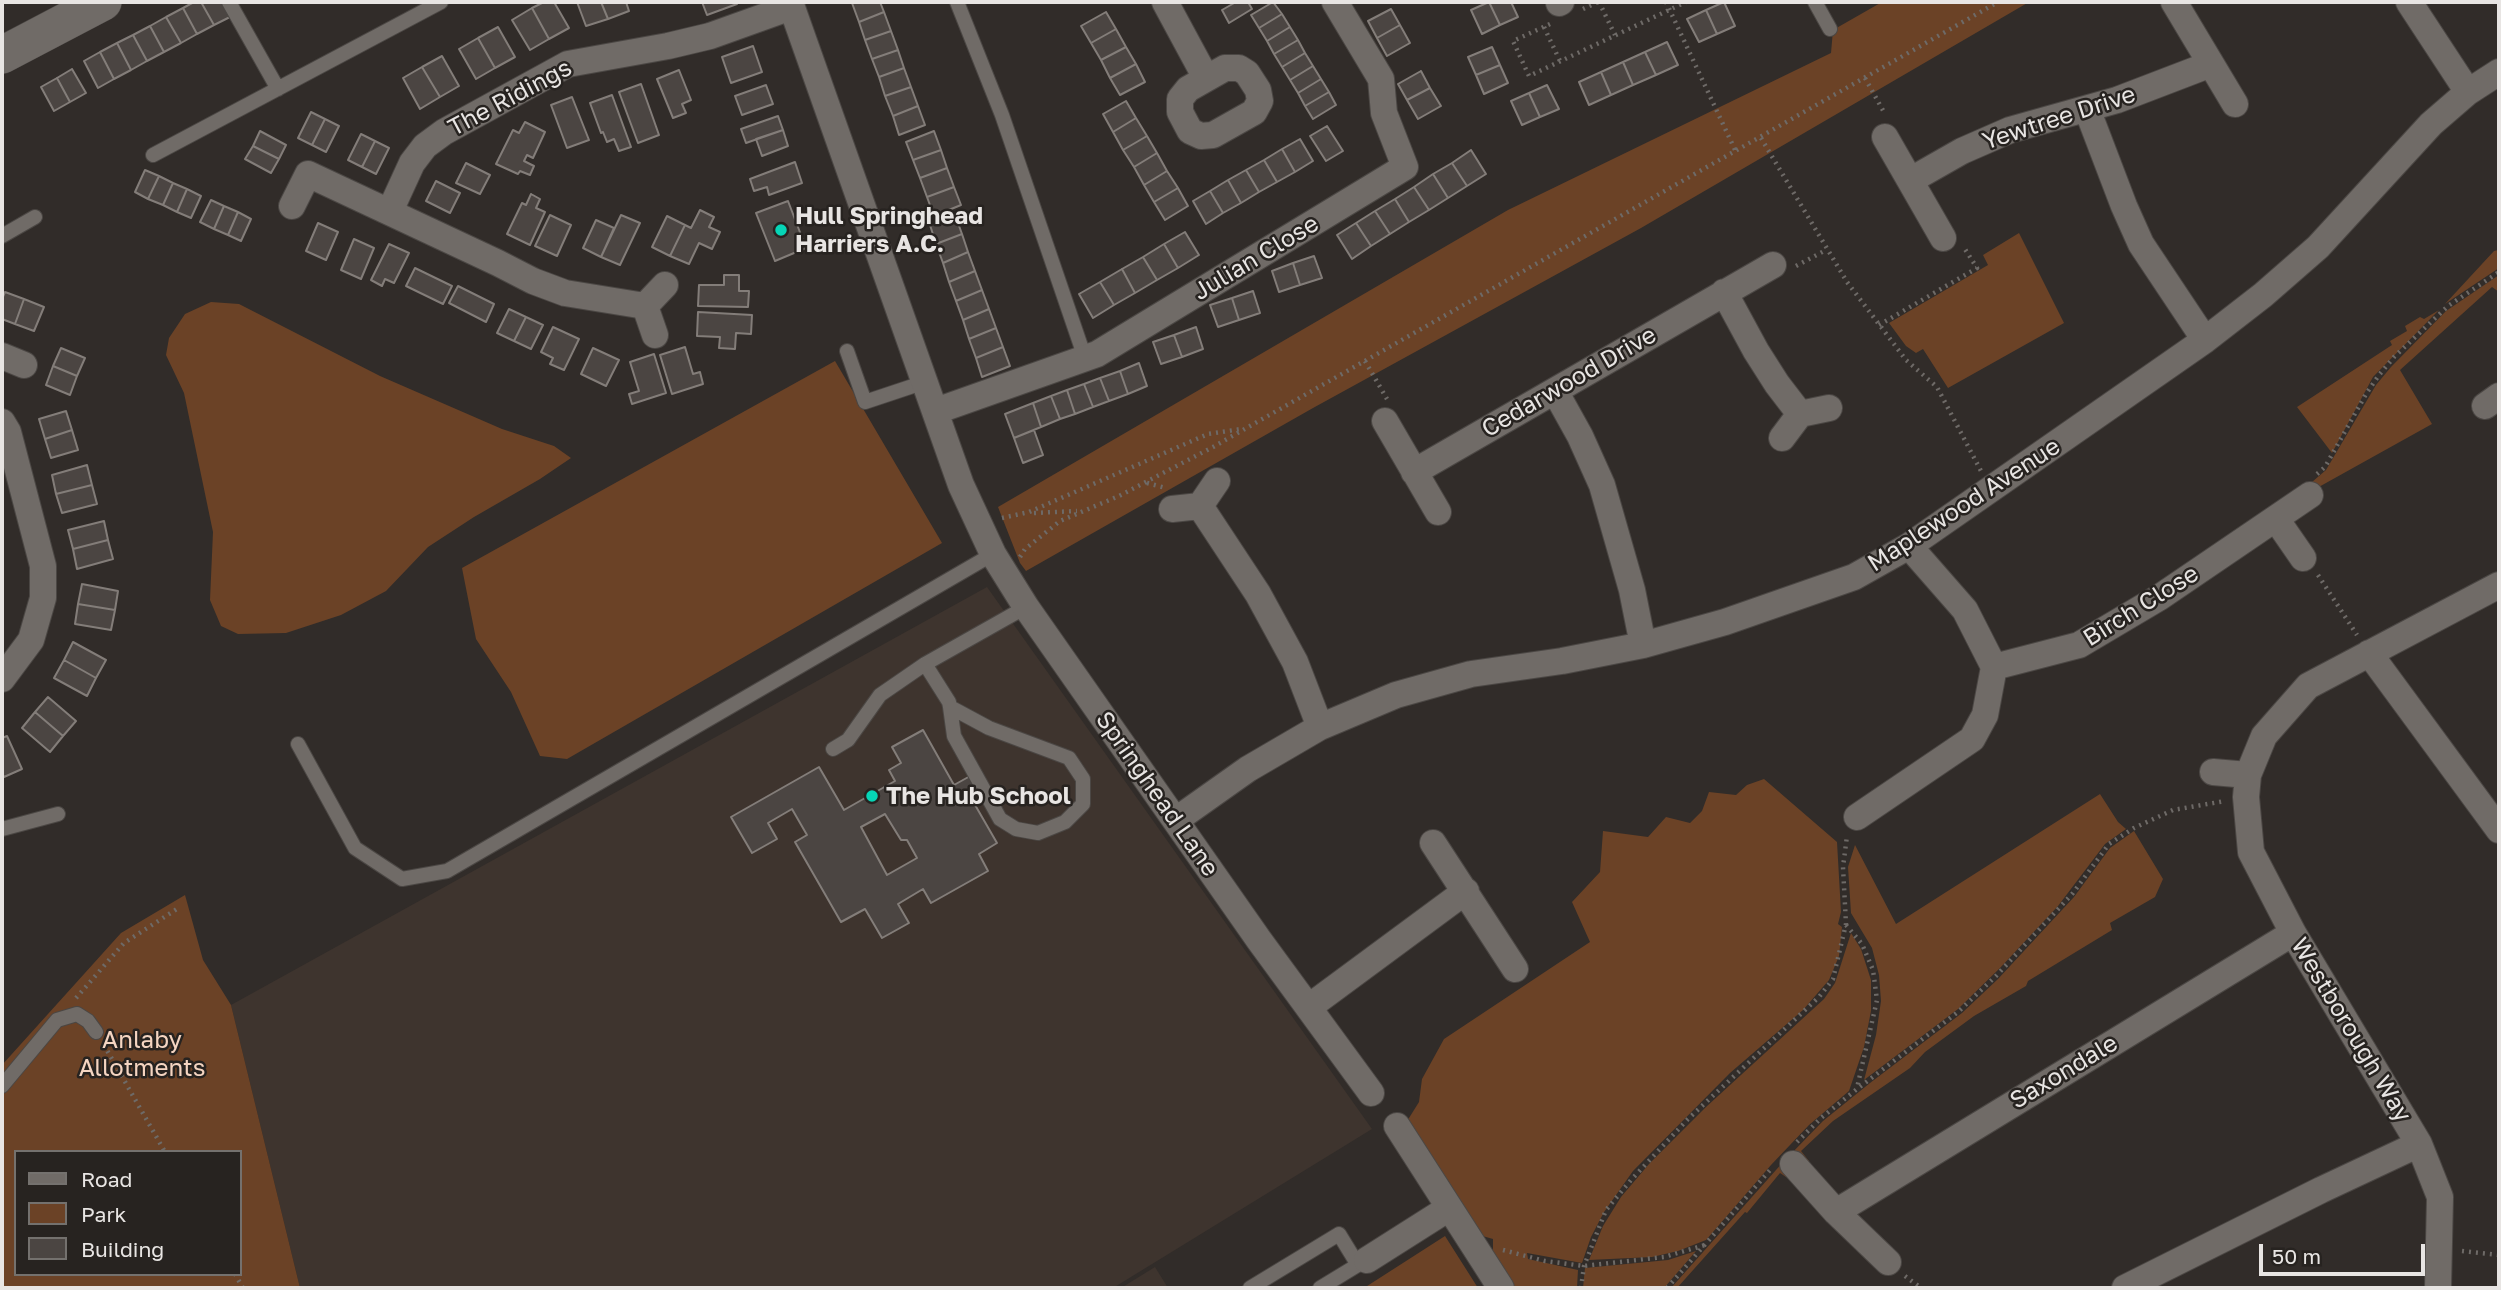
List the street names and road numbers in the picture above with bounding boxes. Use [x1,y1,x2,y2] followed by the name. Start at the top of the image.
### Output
[443,53,577,143] street label: The Ridings
[1979,80,2139,156] street label: Yewtree Drive
[1188,209,1324,307] street label: Julian Close
[1477,320,1661,444] street label: Cedarwood Drive
[1862,432,2066,578] street label: Maplewood Avenue
[2078,559,2204,653] street label: Birch Close
[1089,706,1225,882] street label: Springhead Lane
[2285,933,2417,1127] street label: Westborough Way
[2005,1029,2123,1115] street label: Saxondale

